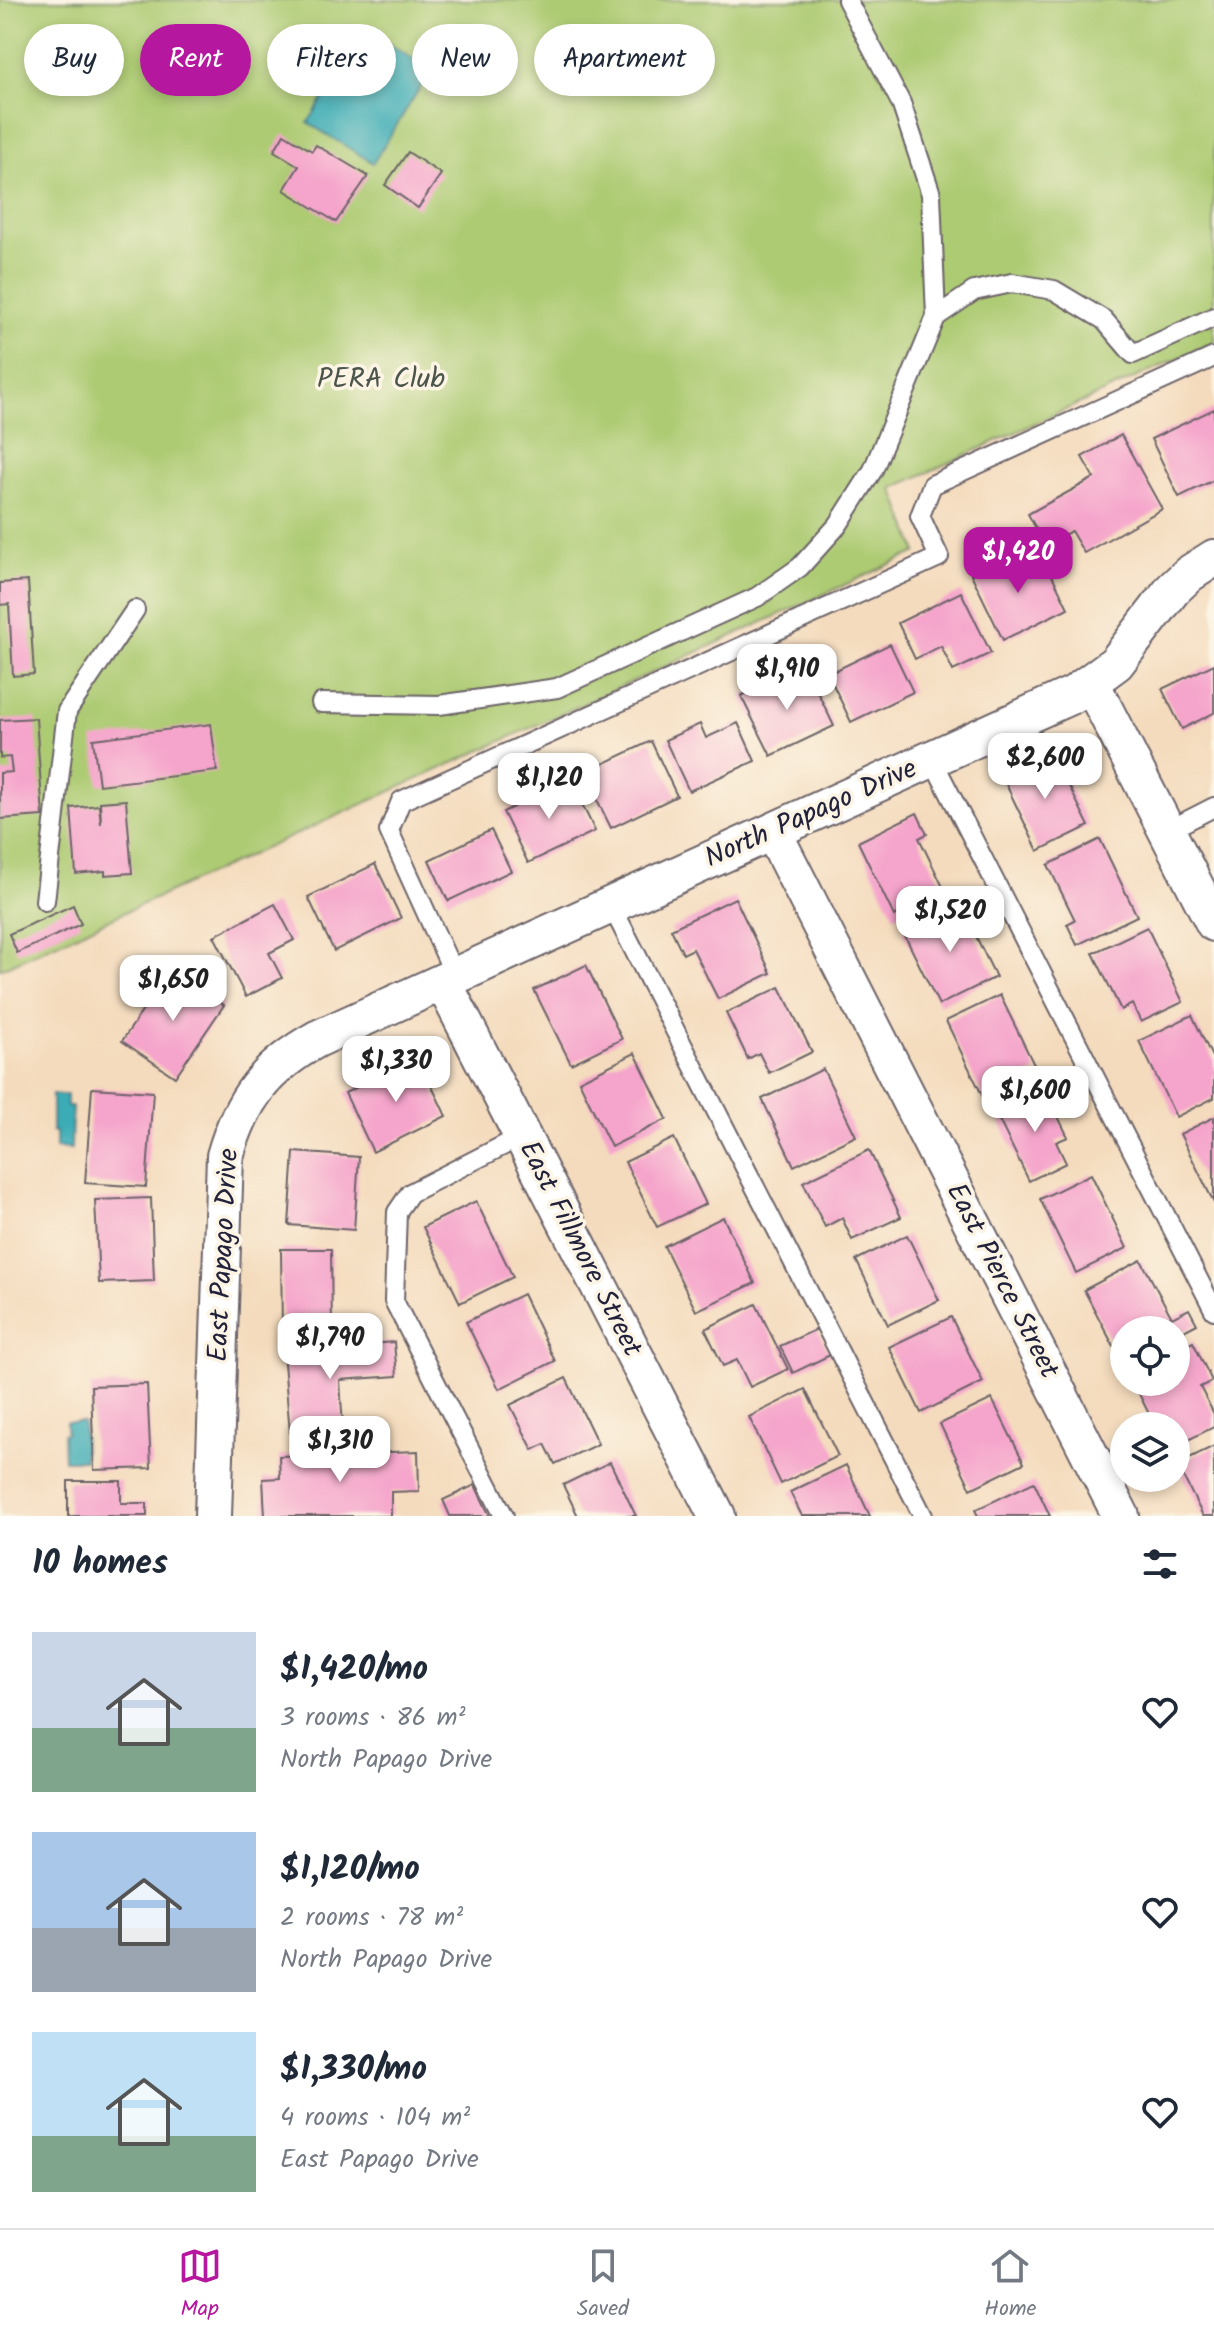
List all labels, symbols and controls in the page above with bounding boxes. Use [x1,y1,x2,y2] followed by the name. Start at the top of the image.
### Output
[24,24,124,96] chip: Buy
[140,24,251,96] chip: Rent
[267,24,396,96] chip: Filters
[412,24,518,96] chip: New
[534,24,715,96] chip: Apartment
[317,357,445,402] park label: PERA Club
[953,527,1083,595] pin: $1,420
[982,532,1054,574] text: $1,420
[722,644,852,712] pin: $1,910
[755,649,819,691] text: $1,910
[980,733,1110,801] pin: $2,600
[1006,738,1084,780] text: $2,600
[697,747,925,881] street label: North Papago Drive
[484,753,614,821] pin: $1,120
[516,758,582,800] text: $1,120
[885,886,1015,954] pin: $1,520
[914,891,986,933] text: $1,520
[108,955,238,1023] pin: $1,650
[138,960,208,1002] text: $1,650
[331,1036,461,1104] pin: $1,330
[360,1041,432,1083] text: $1,330
[970,1066,1100,1134] pin: $1,600
[1000,1071,1070,1113] text: $1,600
[506,1133,655,1366] street label: East Fillmore Street
[196,1147,252,1363] street label: East Papago Drive
[933,1175,1071,1388] street label: East Pierce Street
[265,1313,395,1381] pin: $1,790
[1110,1316,1190,1492] map controls
[1110,1316,1190,1396] button: locate
[296,1318,364,1360] text: $1,790
[1110,1412,1190,1492] button: layers
[275,1416,405,1484] pin: $1,310
[307,1421,373,1463] text: $1,310
[32,1537,168,1591] text: 10 homes
[1138,1542,1182,1586] icon: filters
[280,1643,428,1697] text: $1,420/mo
[96,1664,192,1760] icon: home
[1138,1690,1182,1734] icon: heart
[280,1697,465,1739] text: 3 rooms · 86 m²
[280,1739,492,1781] text: North Papago Drive
[280,1843,420,1897] text: $1,120/mo
[96,1864,192,1960] icon: home
[1138,1890,1182,1934] icon: heart
[280,1897,463,1939] text: 2 rooms · 78 m²
[280,1939,492,1981] text: North Papago Drive
[280,2043,427,2097] text: $1,330/mo
[96,2064,192,2160] icon: home
[1138,2090,1182,2134] icon: heart
[280,2097,470,2139] text: 4 rooms · 104 m²
[280,2139,479,2181] text: East Papago Drive
[178,2244,222,2327] tab: Map
[577,2244,629,2327] tab: Saved
[984,2244,1036,2327] tab: Home

